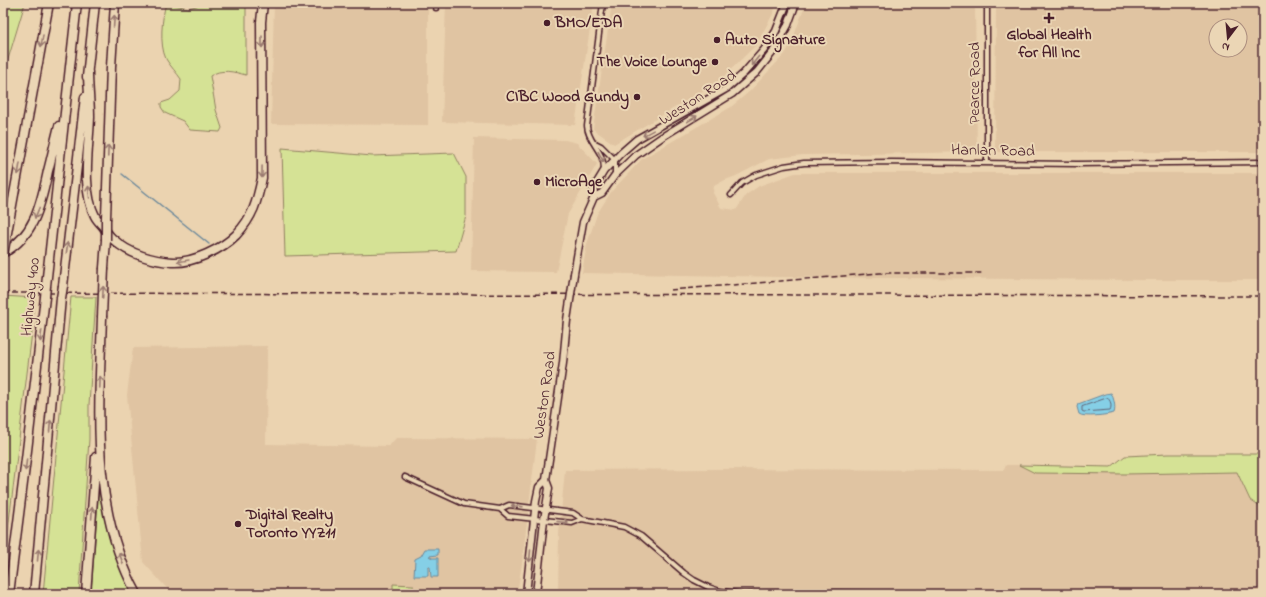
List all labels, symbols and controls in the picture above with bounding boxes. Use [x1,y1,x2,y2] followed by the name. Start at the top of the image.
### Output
[554,11,622,35] place label: BMO/EDA
[1043,12,1055,24] marker: Global Health for All Inc
[111,15,118,28] one-way arrow
[542,18,552,28] marker: BMO/EDA
[1208,18,1248,58] north arrow
[1006,23,1092,65] place label: Global Health for All Inc
[725,28,826,53] place label: Auto Signature
[38,34,46,47] one-way arrow
[258,35,265,48] one-way arrow
[712,35,722,45] marker: Auto Signature
[1220,38,1231,55] text: N
[963,42,987,124] street label: Pearce Road
[596,50,708,75] place label: The Voice Lounge
[751,56,759,67] one-way arrow
[710,57,720,67] marker: The Voice Lounge
[655,64,741,132] street label: Weston Road
[506,85,629,110] place label: CIBC Wood Gundy
[632,92,642,102] marker: CIBC Wood Gundy
[686,114,698,122] one-way arrow
[642,130,654,138] one-way arrow
[951,138,1035,164] street label: Hanlan Road
[105,145,112,158] one-way arrow
[598,151,605,163] one-way arrow
[14,162,22,175] one-way arrow
[258,165,266,178] one-way arrow
[545,170,603,195] place label: MicroAge
[532,177,542,187] marker: MicroAge
[85,186,92,199] one-way arrow
[33,207,41,219] one-way arrow
[63,242,71,255] one-way arrow
[15,256,47,337] street label: Highway 400
[177,257,190,265] one-way arrow
[99,286,107,299] one-way arrow
[37,329,45,342] one-way arrow
[527,350,563,440] street label: Weston Road
[96,376,104,389] one-way arrow
[46,420,53,433] one-way arrow
[22,458,30,471] one-way arrow
[511,502,524,510] one-way arrow
[245,503,337,545] place label: Digital Realty Toronto YYZ11
[88,507,95,520] one-way arrow
[233,519,243,529] marker: Digital Realty Toronto YYZ11
[556,519,569,526] one-way arrow
[34,549,41,562] one-way arrow
[526,550,534,563] one-way arrow
[117,553,125,565] one-way arrow

